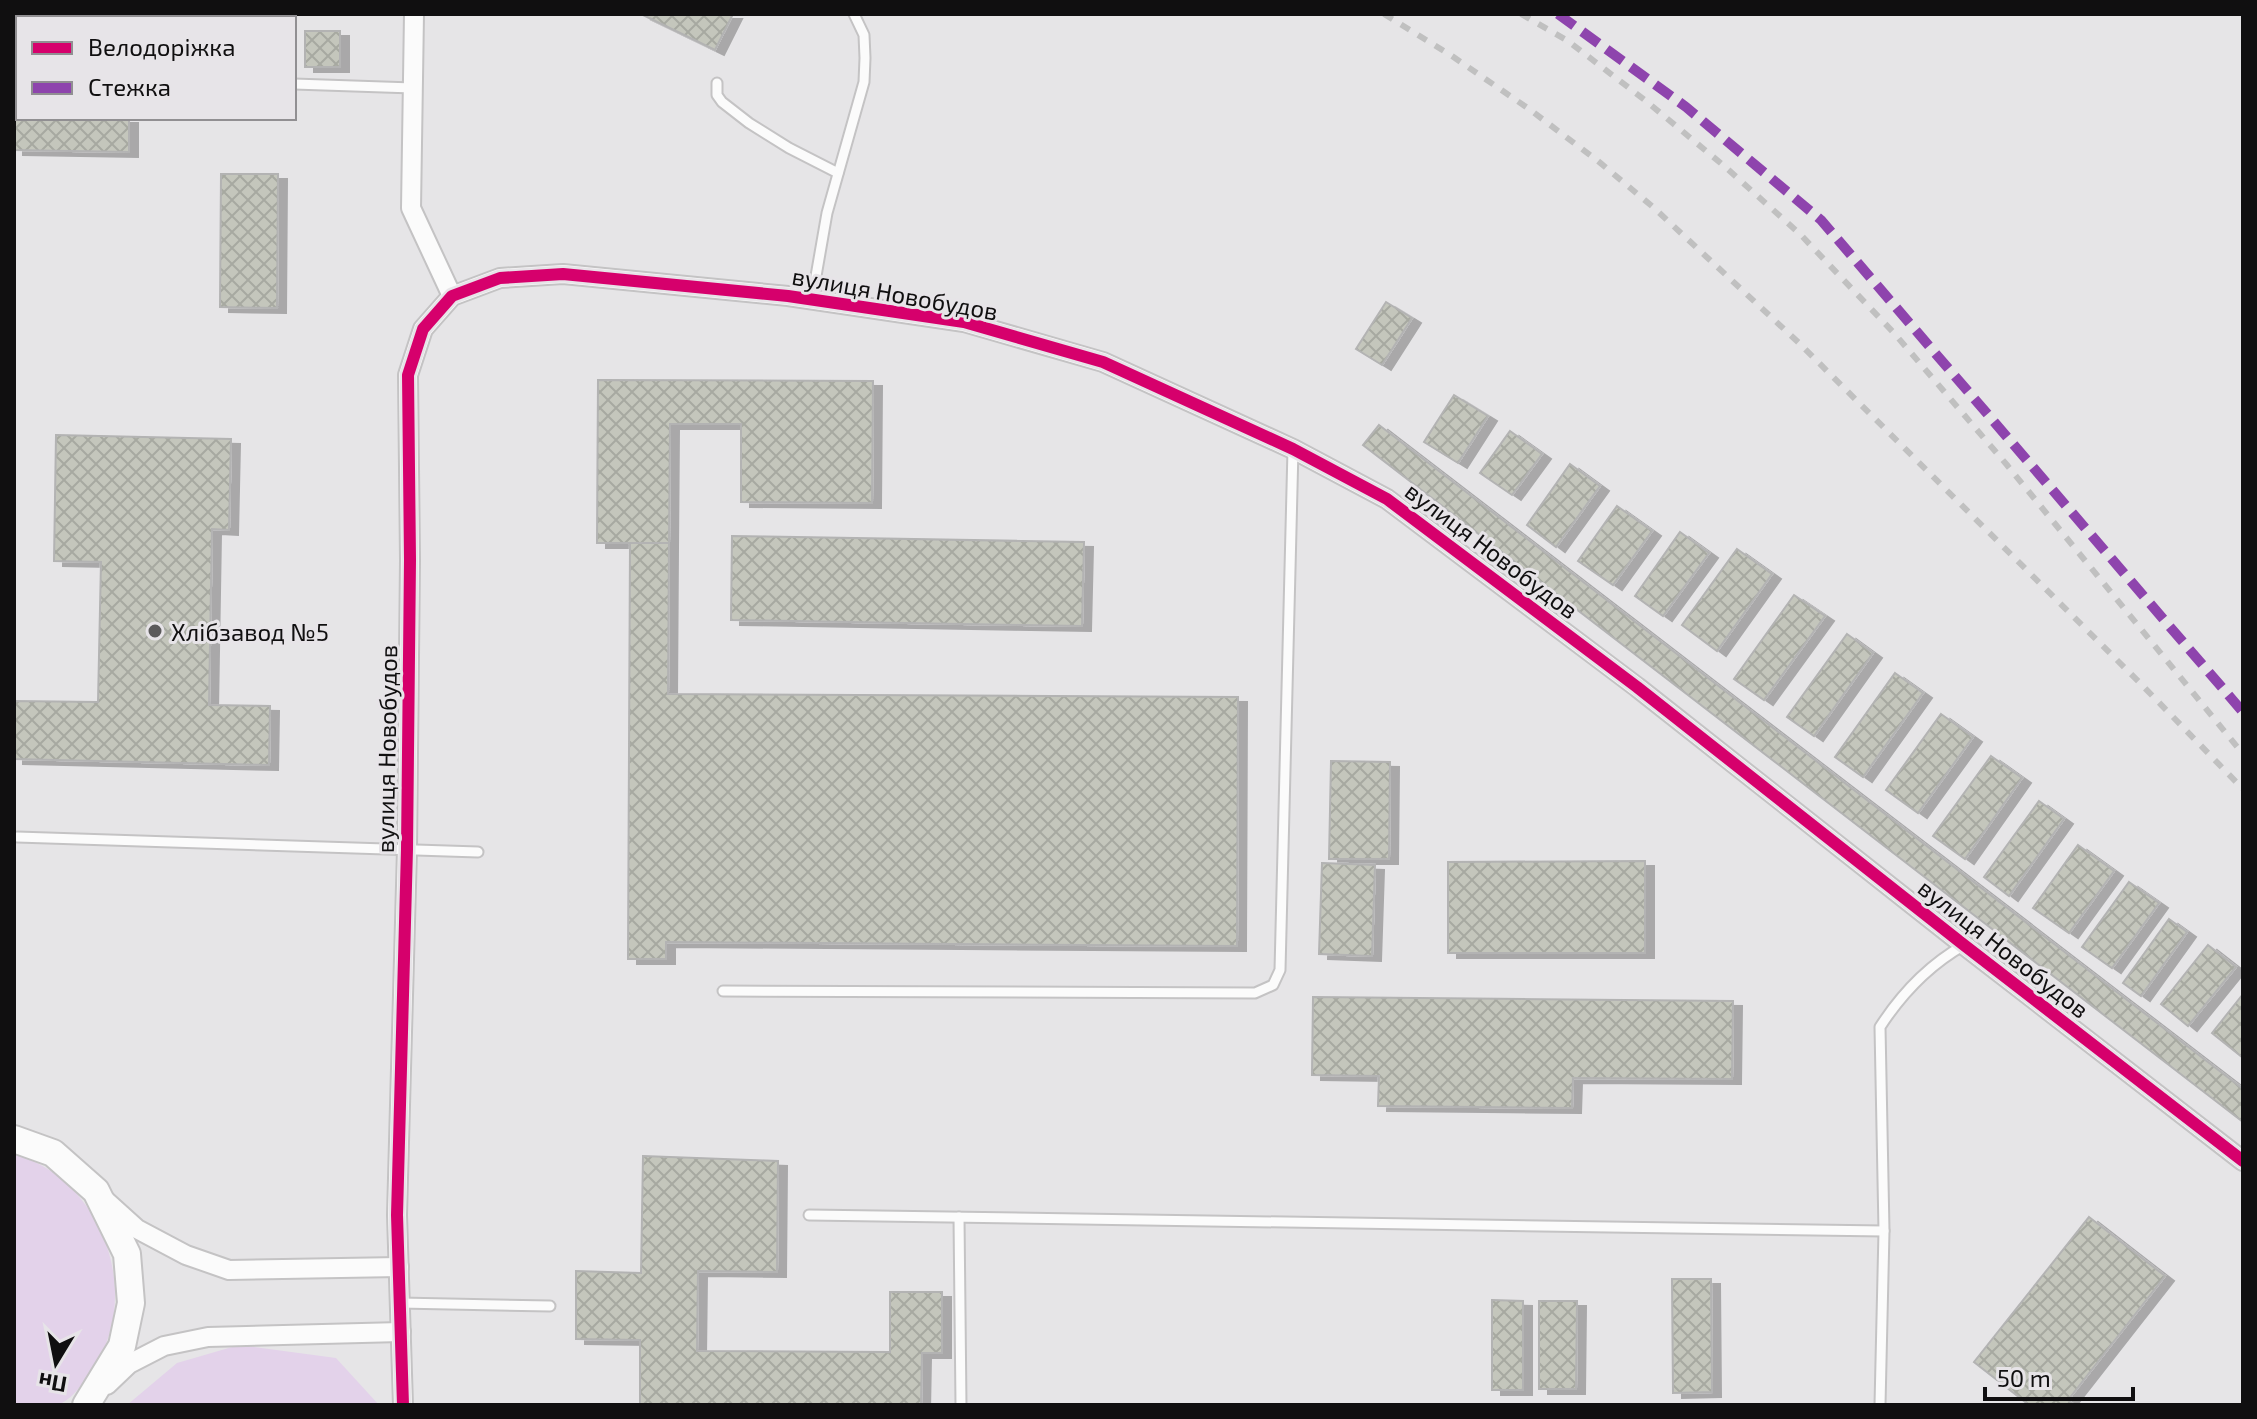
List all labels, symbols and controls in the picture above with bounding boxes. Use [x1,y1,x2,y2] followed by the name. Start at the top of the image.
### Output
[16,16,296,120] legend
[88,32,235,61] text: Велодоріжка
[88,72,171,101] text: Стежка
[790,261,1000,326] street label: вулиця Новобудов
[1399,476,1584,625] street label: вулиця Новобудов
[171,617,329,646] place label: Хлібзавод №5
[146,622,164,640] marker: Хлібзавод №5
[370,645,403,853] street label: вулиця Новобудов
[1912,872,2095,1024] street label: вулиця Новобудов
[16,1323,96,1403] north arrow
[1985,1351,2133,1401] scale bar
[1997,1363,2051,1392] text: 50 m
[36,1368,69,1399] text: Пн

